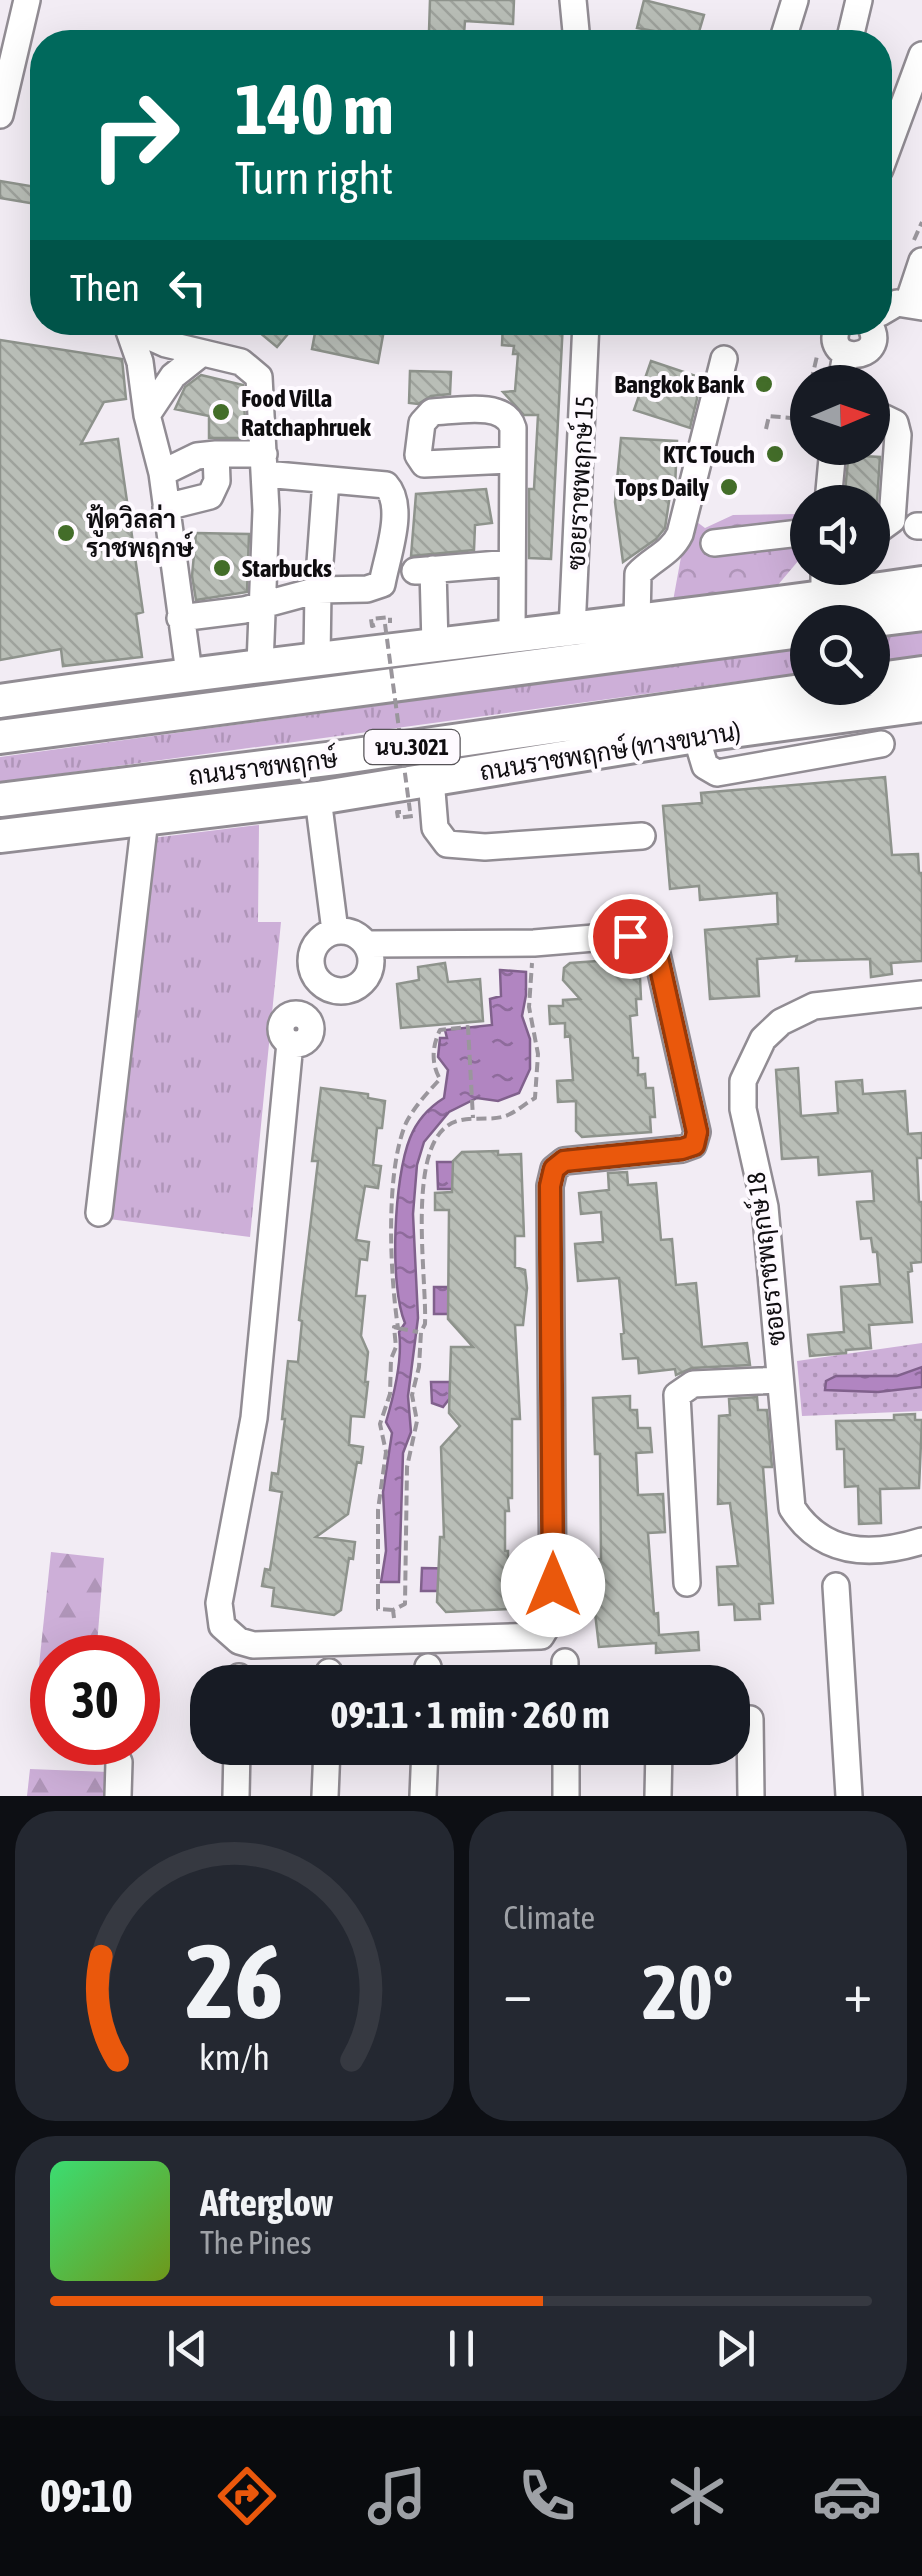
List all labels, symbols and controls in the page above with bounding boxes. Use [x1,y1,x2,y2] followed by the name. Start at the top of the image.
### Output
[235,69,394,149] text: 140 m
[70,70,200,200] icon: right
[235,152,393,204] text: Turn right
[160,260,215,315] icon: left
[70,266,140,309] text: Then
[790,365,890,465] north arrow
[790,365,890,705] map controls
[614,370,745,398] place label: Bangkok Bank
[753,373,775,395] marker: Bangkok Bank
[241,384,372,441] place label: Food Villa Ratchaphruek
[558,395,601,571] street label: ซอยราชพฤกษ์ 15
[210,401,232,423] marker: Food Villa Ratchaphruek
[663,440,755,468] place label: KTC Touch
[764,443,786,465] marker: KTC Touch
[616,473,710,501] place label: Tops Daily
[718,476,740,498] marker: Tops Daily
[790,485,890,585] button: sound
[86,503,195,563] place label: ฟู้ดวิลล่า ราชพฤกษ์
[55,522,77,544] marker: ฟู้ดวิลล่า ราชพฤกษ์
[242,554,332,582] place label: Starbucks
[211,557,233,579] marker: Starbucks
[790,605,890,705] button: search
[477,714,743,787] street label: ถนนราชพฤกษ์ (ทางขนาน)
[364,730,460,764] road number: นบ.3021
[187,741,340,792] street label: ถนนราชพฤกษ์
[588,894,673,979] pin
[603,909,658,964] icon: arrive
[738,1170,793,1348] street label: ซอยราชพฤกษ์ 18
[501,1533,605,1637] position arrow
[30,1635,160,1765] speed limit sign: 30
[330,1693,610,1736] text: 09:11 · 1 min · 260 m
[504,1899,595,1936] text: Climate
[185,1921,283,2040] text: 26
[642,1949,733,2035] text: 20°
[504,1961,532,2024] text: −
[843,1961,872,2024] text: +
[199,2037,270,2078] text: km/h
[200,2181,333,2224] text: Afterglow
[200,2224,312,2261] text: The Pines
[160,2321,215,2376] icon: previous
[434,2321,489,2376] icon: pause
[708,2321,763,2376] icon: next
[212,2461,282,2531] icon: directions
[362,2461,432,2531] icon: music
[512,2461,582,2531] icon: phone
[662,2461,732,2531] icon: climate
[812,2461,882,2531] icon: car
[40,2470,133,2522] text: 09:10

